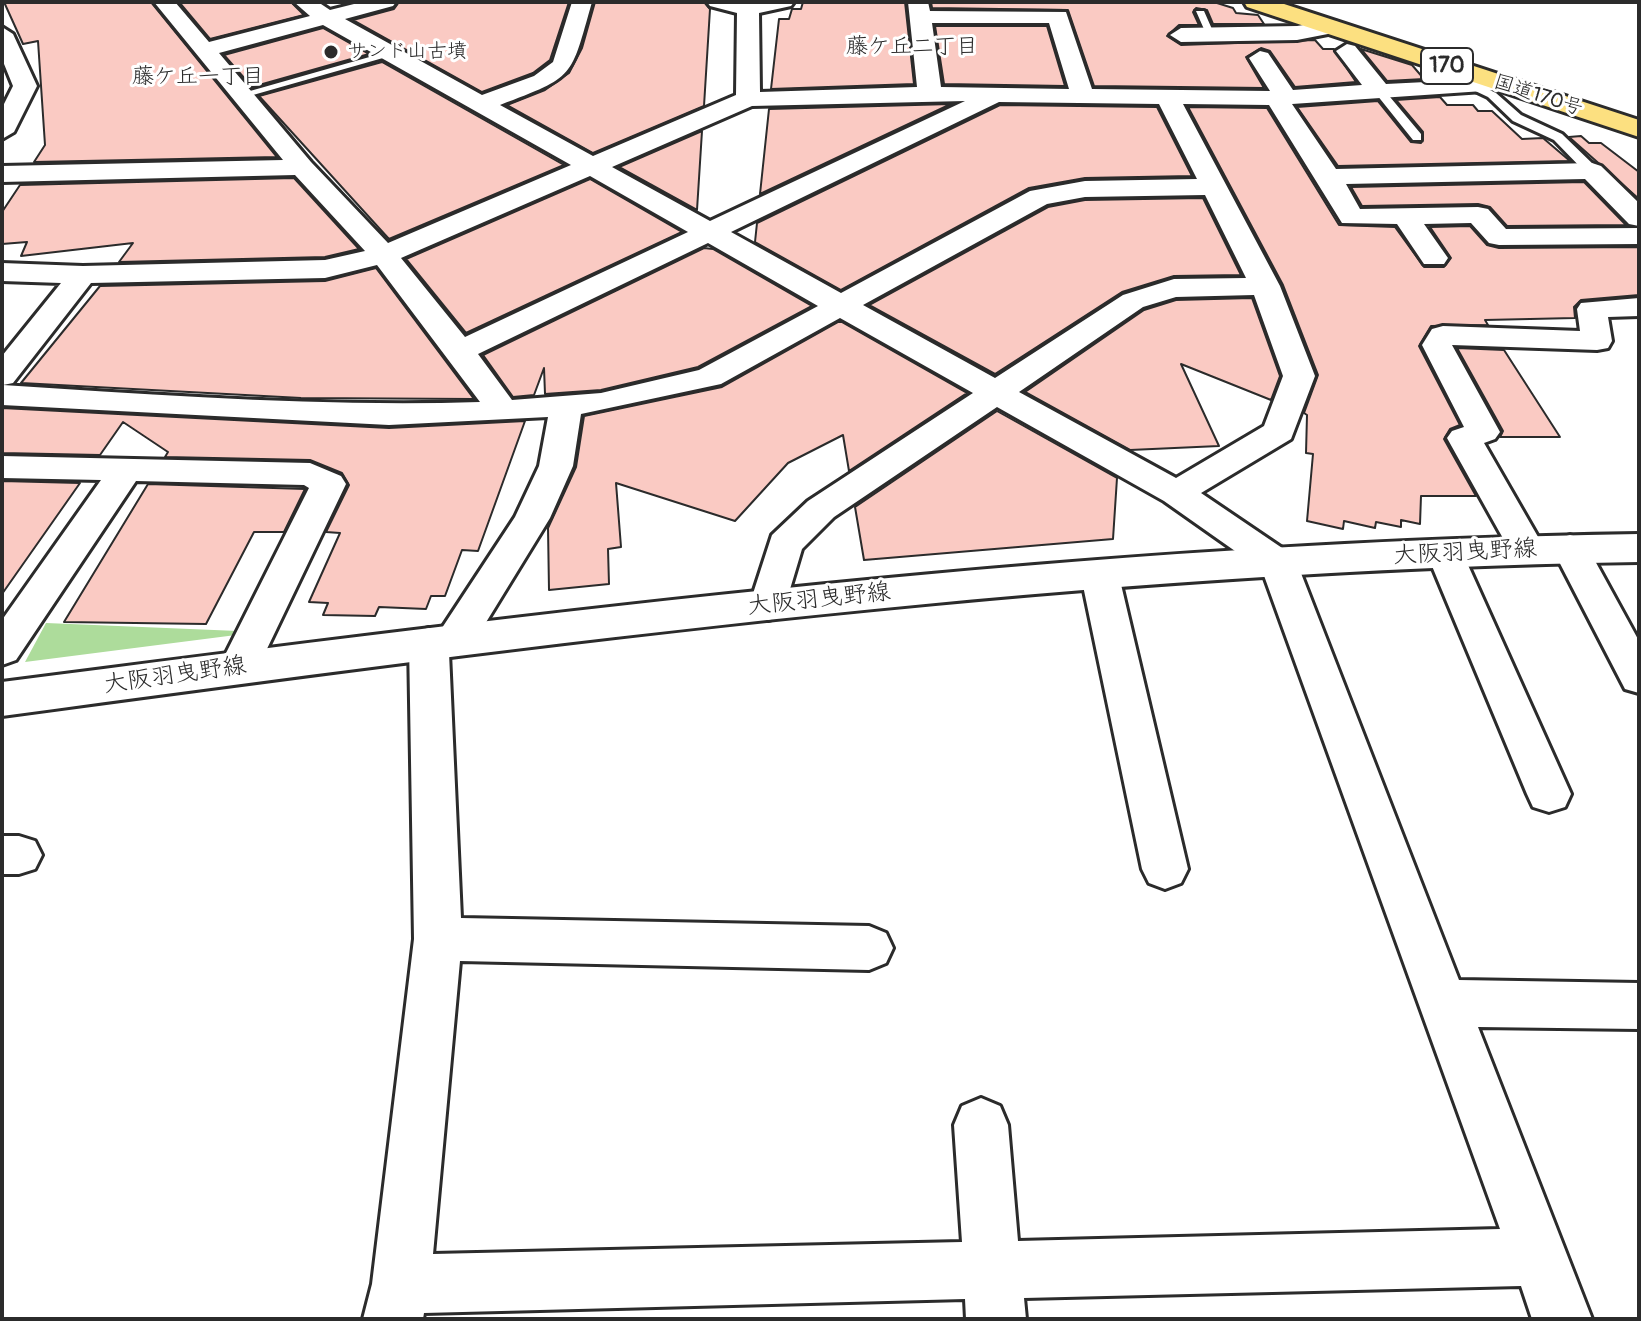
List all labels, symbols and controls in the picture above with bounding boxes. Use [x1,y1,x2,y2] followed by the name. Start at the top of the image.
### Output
[846,34,978,60] district label: 藤ケ丘二丁目
[347,40,467,64] place label: サンド山古墳
[322,43,340,61] marker: サンド山古墳
[1421,48,1473,84] road number: 170
[132,64,264,90] district label: 藤ケ丘一丁目
[1491,70,1585,122] street label: 国道170号
[1392,535,1538,571] street label: 大阪羽曳野線
[746,578,892,622] street label: 大阪羽曳野線
[102,652,248,700] street label: 大阪羽曳野線

